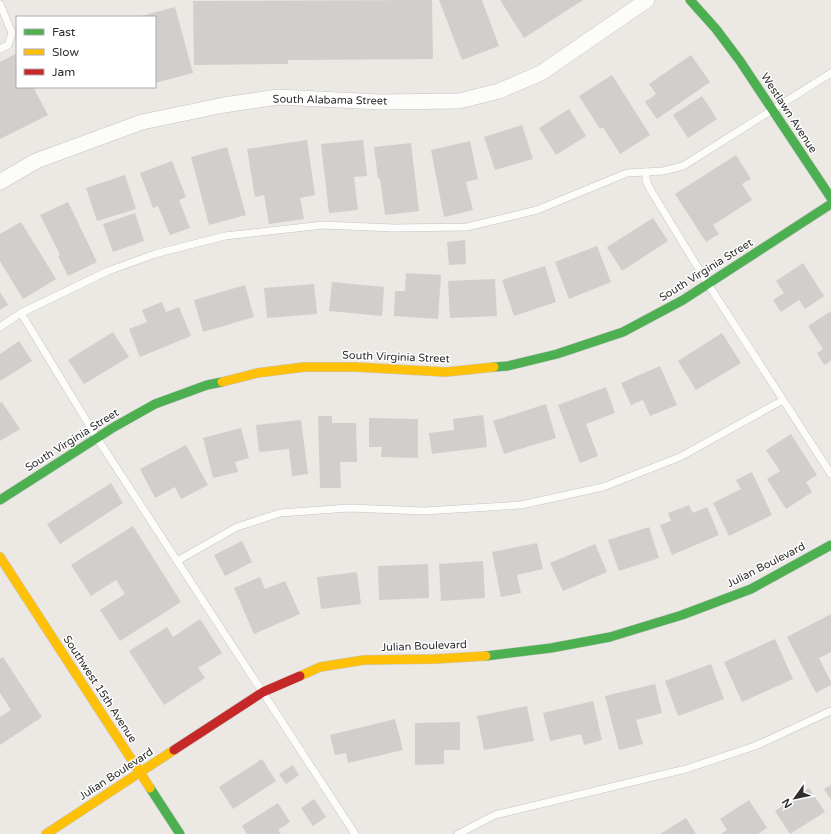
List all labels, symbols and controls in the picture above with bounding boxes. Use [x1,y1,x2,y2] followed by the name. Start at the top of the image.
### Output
[16,16,156,88] legend
[52,25,76,39] text: Fast
[52,45,79,59] text: Slow
[52,65,75,79] text: Jam
[758,71,820,155] street label: Westlawn Avenue
[273,93,387,107] street label: South Alabama Street
[657,236,755,304] street label: South Virginia Street
[342,349,450,365] street label: South Virginia Street
[23,406,121,474] street label: South Virginia Street
[725,540,807,590] street label: Julian Boulevard
[60,633,140,745] street label: Southwest 15th Avenue
[381,638,467,654] street label: Julian Boulevard
[76,745,156,803] street label: Julian Boulevard
[775,778,815,818] north arrow
[779,796,795,810] text: N

